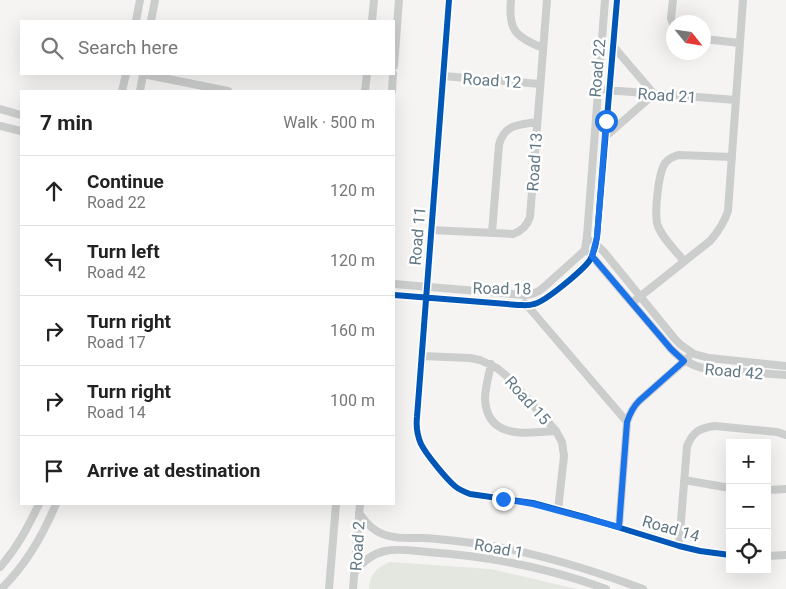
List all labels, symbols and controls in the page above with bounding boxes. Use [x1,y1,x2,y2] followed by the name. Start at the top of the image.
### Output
[666,15,711,60] north arrow
[20,20,395,75] search box
[38,34,66,62] icon: search
[78,36,178,59] text: Search here
[585,38,610,98] street label: Road 22
[462,69,522,92] street label: Road 12
[637,84,697,107] street label: Road 21
[595,110,618,133] route start
[40,111,93,135] text: 7 min
[283,113,375,132] text: Walk · 500 m
[523,132,546,192] street label: Road 13
[87,170,164,193] text: Continue
[40,177,68,205] icon: ahead
[330,181,375,200] text: 120 m
[87,193,146,212] text: Road 22
[405,206,430,266] street label: Road 11
[87,240,160,263] text: Turn left
[40,247,68,275] icon: left
[330,251,375,270] text: 120 m
[87,263,146,282] text: Road 42
[472,278,531,299] street label: Road 18
[87,310,171,333] text: Turn right
[40,317,68,345] icon: right
[330,321,375,340] text: 160 m
[87,333,146,352] text: Road 17
[704,359,764,384] street label: Road 42
[501,372,554,428] street label: Road 15
[87,380,171,403] text: Turn right
[40,387,68,415] icon: right
[330,391,375,410] text: 100 m
[87,403,146,422] text: Road 14
[726,439,771,574] map controls
[726,439,771,484] button: +
[40,457,68,485] icon: arrive
[87,459,260,482] text: Arrive at destination
[726,484,771,529] button: −
[492,488,515,511] route end
[640,511,702,546] street label: Road 14
[346,521,369,571] street label: Road 2
[726,529,771,574] button: locate
[473,535,525,562] street label: Road 1

